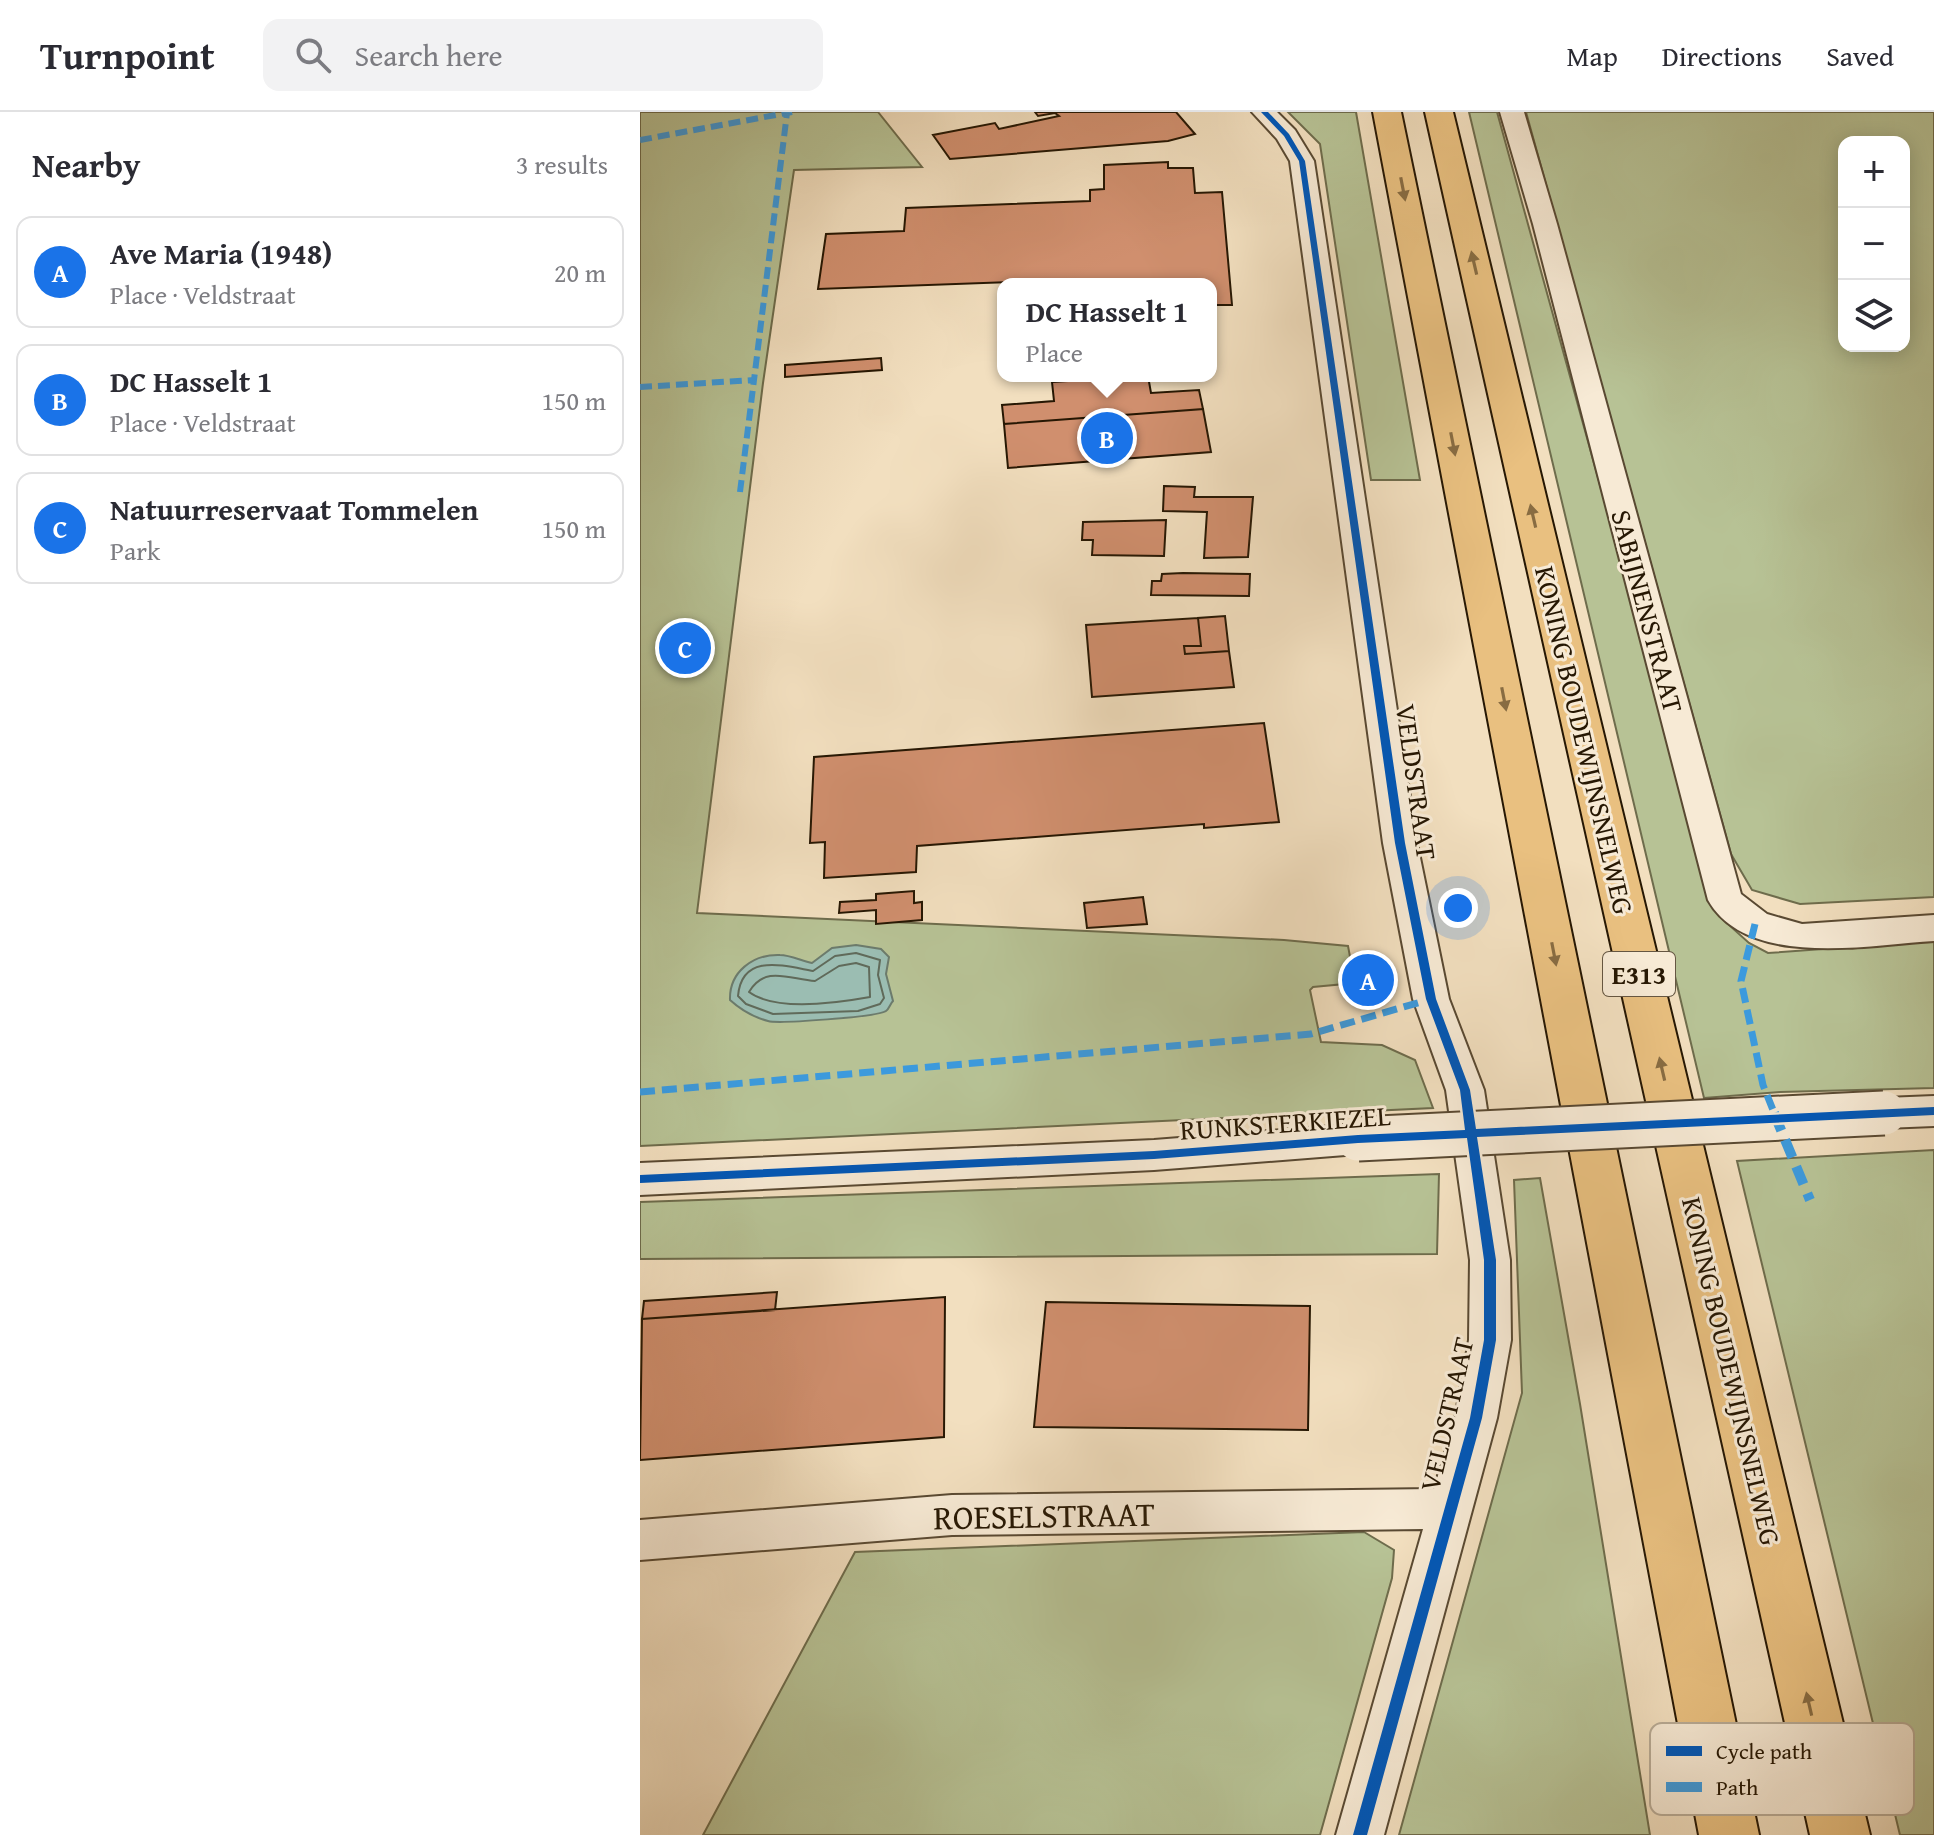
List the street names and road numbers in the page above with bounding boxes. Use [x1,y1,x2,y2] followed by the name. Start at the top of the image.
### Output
[1601,505,1695,717] street label: SABIJNENSTRAAT
[1525,562,1645,918] street label: KONING BOUDEWIJNSNELWEG
[1386,701,1448,863] street label: VELDSTRAAT
[1603,952,1675,996] road number: E313
[1178,1094,1392,1150] street label: RUNKSTERKIEZEL
[1672,1193,1792,1549] street label: KONING BOUDEWIJNSNELWEG
[1408,1333,1484,1495] street label: VELDSTRAAT
[933,1489,1155,1541] street label: ROESELSTRAAT

